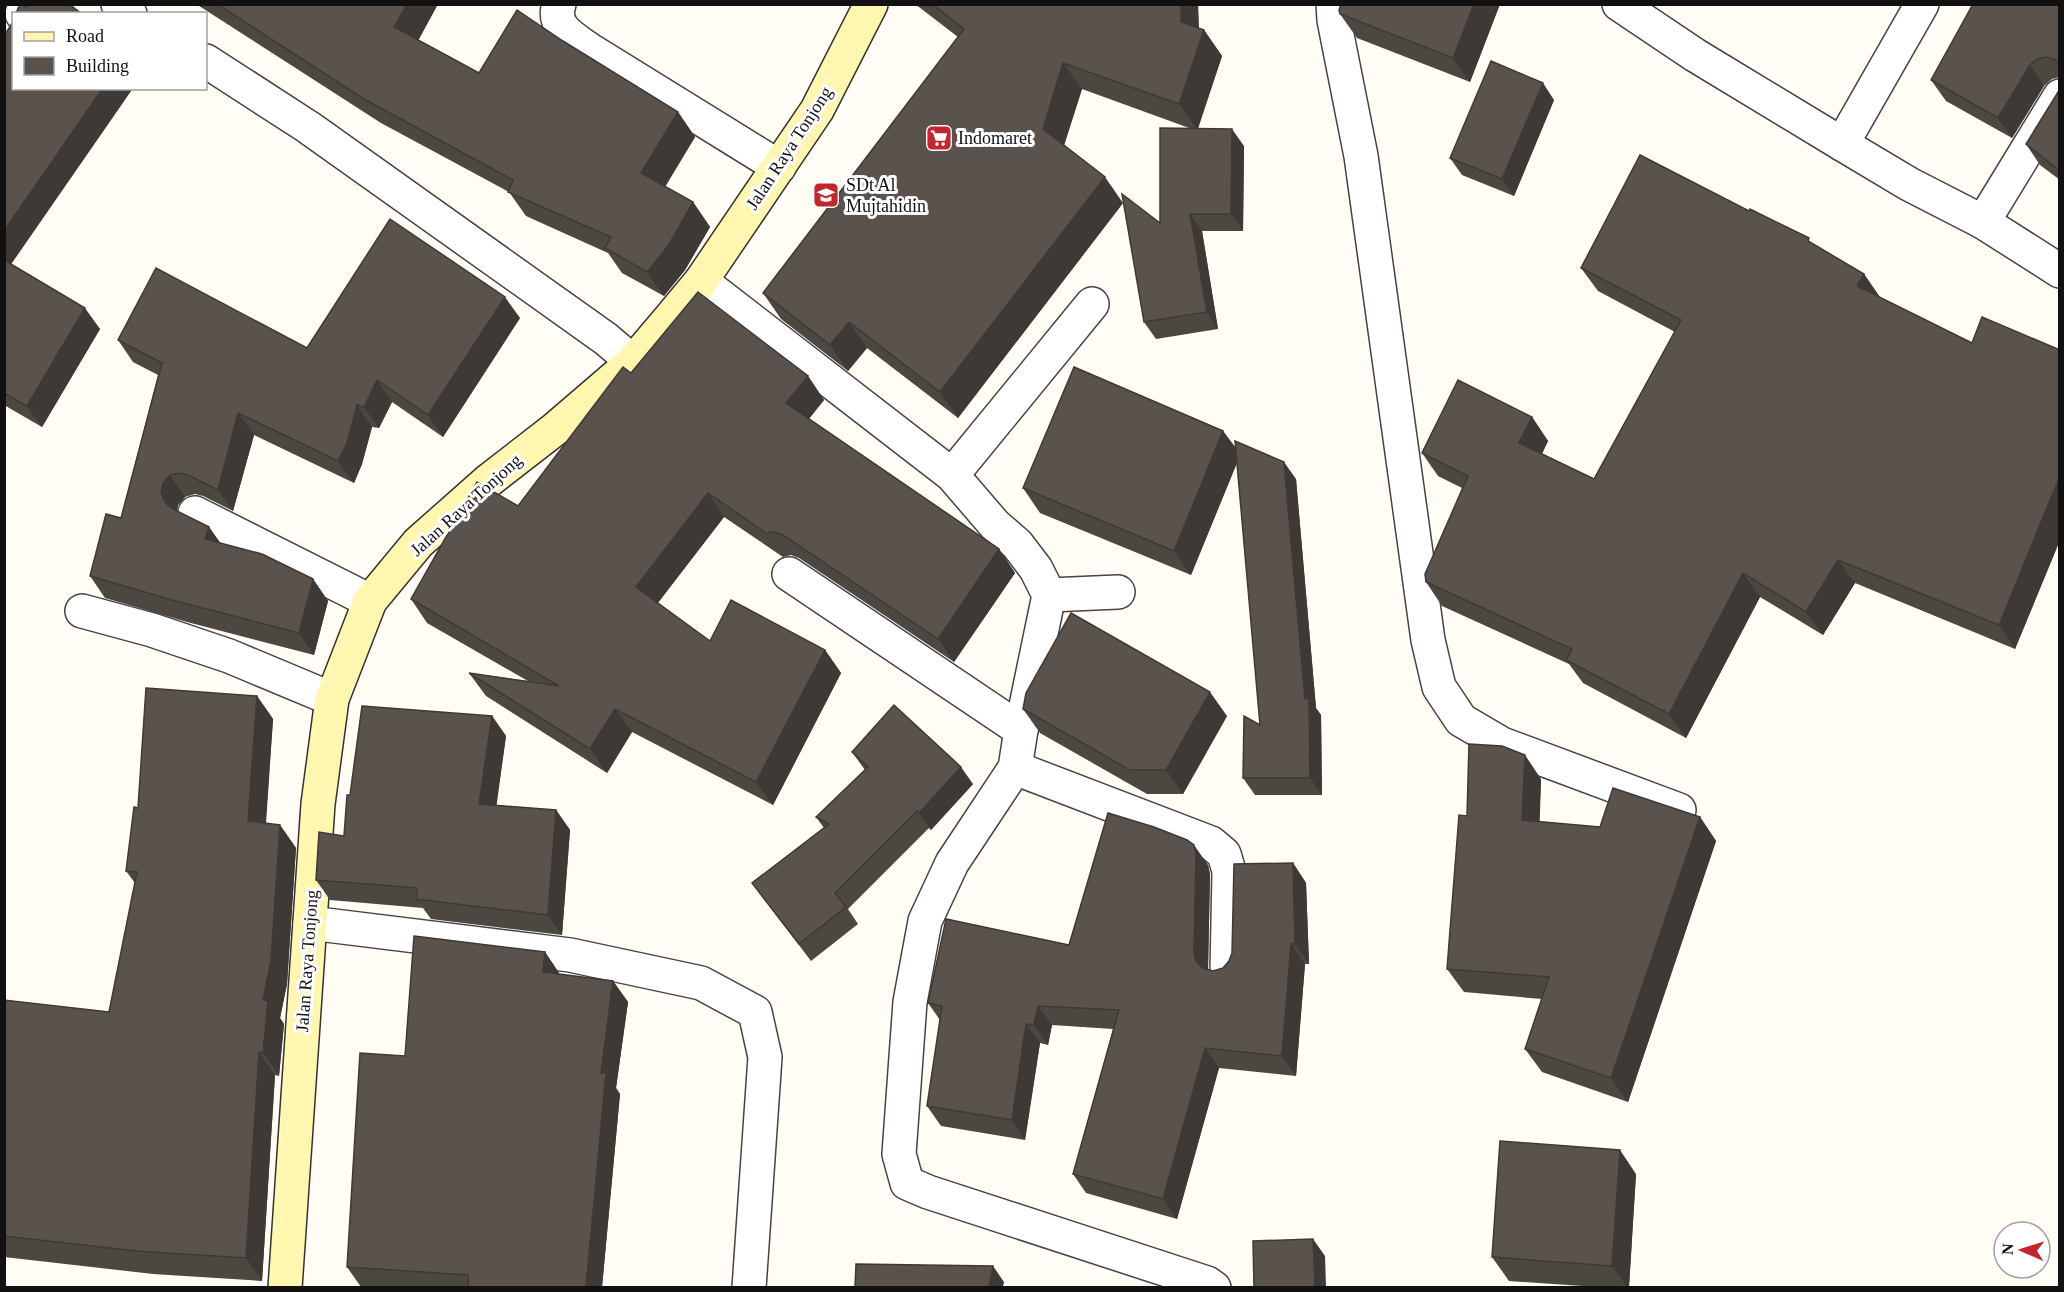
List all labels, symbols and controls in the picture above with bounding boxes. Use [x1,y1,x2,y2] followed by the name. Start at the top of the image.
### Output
[12,12,207,90] legend
[66,26,104,46] text: Road
[66,56,129,76] text: Building
[742,83,836,213] street label: Jalan Raya Tonjong
[924,123,954,153] supermarket icon: Indomaret
[958,128,1032,148] place label: Indomaret
[846,175,926,216] place label: SDt Al Mujtahidin
[811,180,841,210] school or university icon: SDt Al Mujtahidin
[406,450,526,560] street label: Jalan Raya Tonjong
[292,889,322,1033] street label: Jalan Raya Tonjong
[1992,1220,2052,1280] north arrow
[1999,1243,2016,1255] text: N

